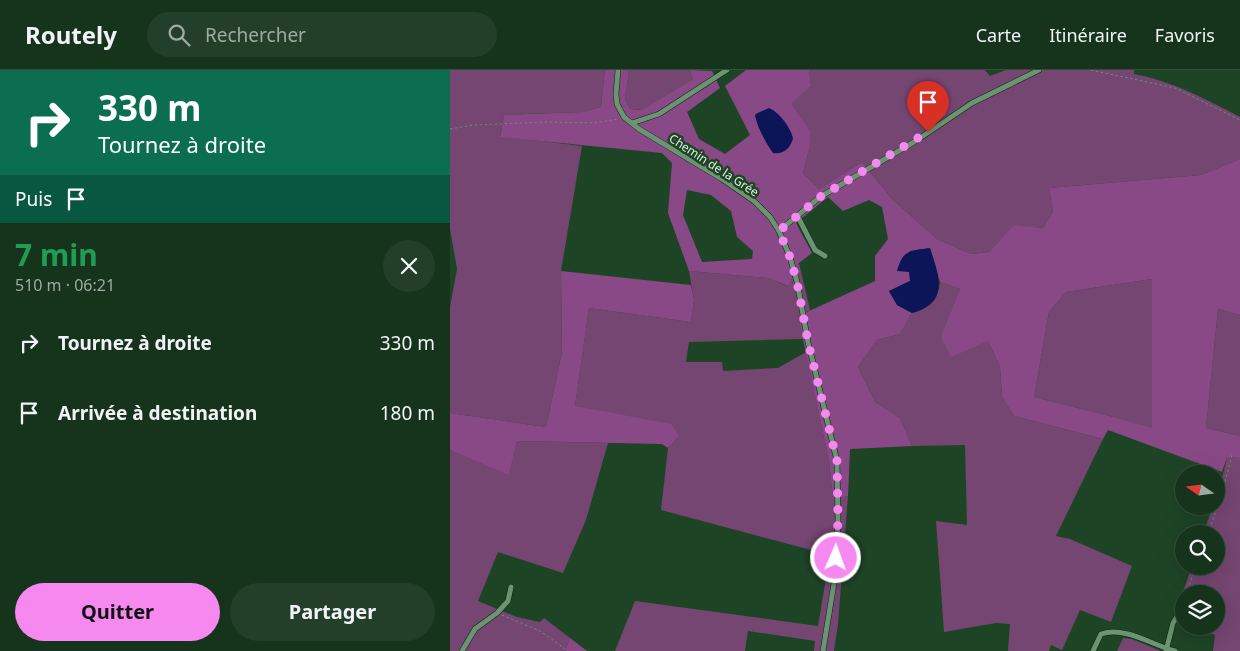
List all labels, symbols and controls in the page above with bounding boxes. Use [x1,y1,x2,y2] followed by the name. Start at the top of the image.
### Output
[147,12,497,57] search box
[25,18,117,51] text: Routely
[165,21,193,49] icon: search
[205,22,306,48] text: Rechercher
[976,23,1021,47] text: Carte
[1049,23,1127,47] text: Itinéraire
[1155,23,1215,47] text: Favoris
[907,81,949,132] pin
[98,84,201,131] text: 330 m
[914,88,942,116] icon: arrive
[15,90,80,155] icon: right
[98,129,266,159] text: Tournez à droite
[666,130,762,201] street label: Chemin de la Grée
[62,185,90,213] icon: arrive
[15,186,52,212] text: Puis
[15,234,98,275] text: 7 min
[383,240,435,292] button: close
[15,274,115,296] text: 510 m · 06:21
[15,329,43,357] icon: right
[58,330,212,356] text: Tournez à droite
[380,330,435,356] text: 330 m
[15,399,43,427] icon: arrive
[58,400,257,426] text: Arrivée à destination
[380,400,435,426] text: 180 m
[1175,465,1225,515] north arrow
[1175,465,1225,635] map controls
[1175,525,1225,575] button: search
[809,531,861,583] position arrow
[15,583,220,641] button: Quitter
[230,583,435,641] button: Partager
[1175,585,1225,635] button: layers

